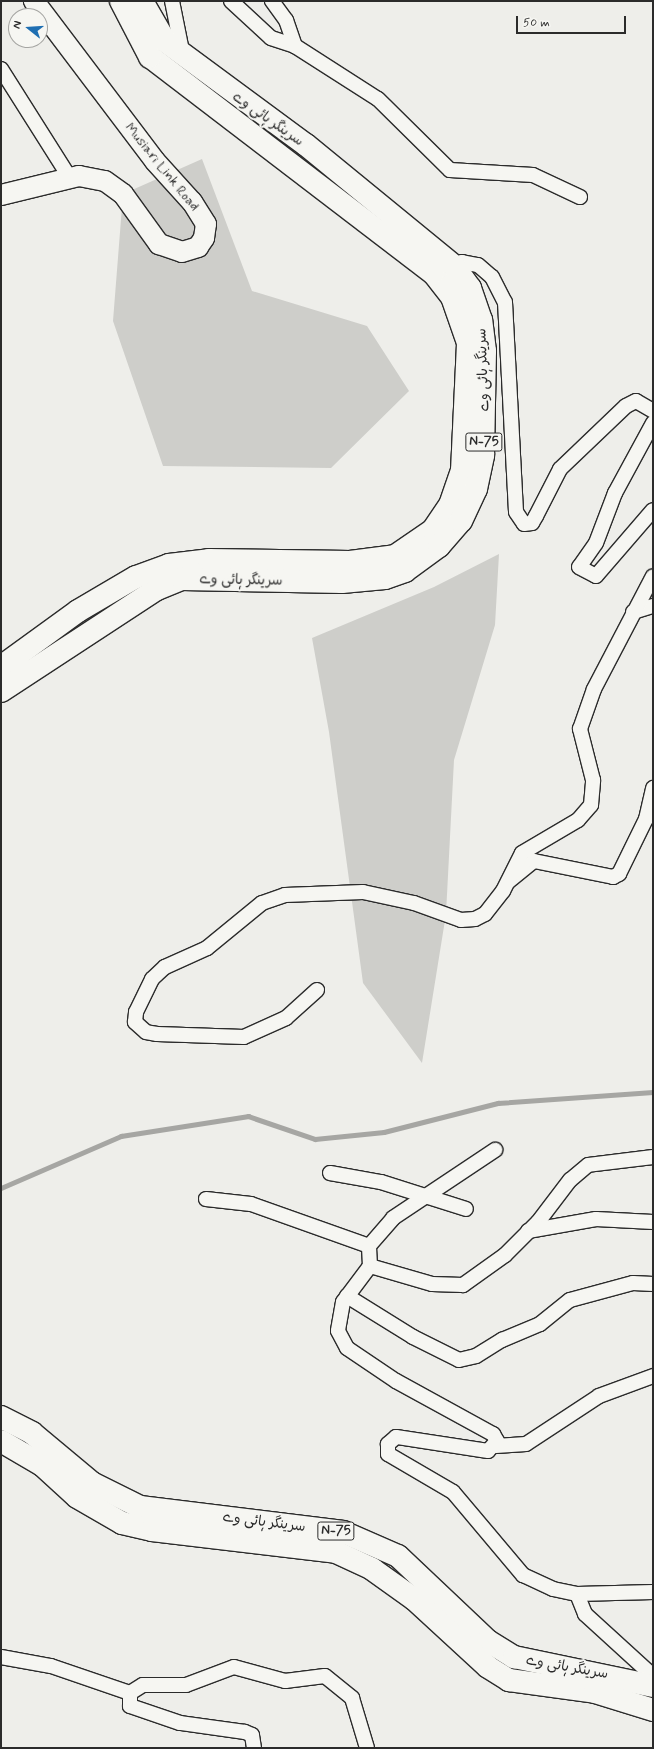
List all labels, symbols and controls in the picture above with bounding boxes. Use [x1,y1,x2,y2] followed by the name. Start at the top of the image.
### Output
[8,8,48,48] north arrow
[518,8,628,34] scale bar
[523,15,550,31] text: 50 m
[10,19,25,30] text: N
[229,88,307,150] street label: سرینگر ہائی وے
[121,119,203,215] street label: Musiari Link Road
[473,328,493,412] street label: سرینگر ہائی وے
[465,431,503,453] road number: N-75
[199,571,283,589] street label: سرینگر ہائی وے
[222,1509,306,1535] street label: سرینگر ہائی وے
[317,1520,355,1542] road number: N-75
[524,1651,610,1683] street label: سرینگر ہائی وے

